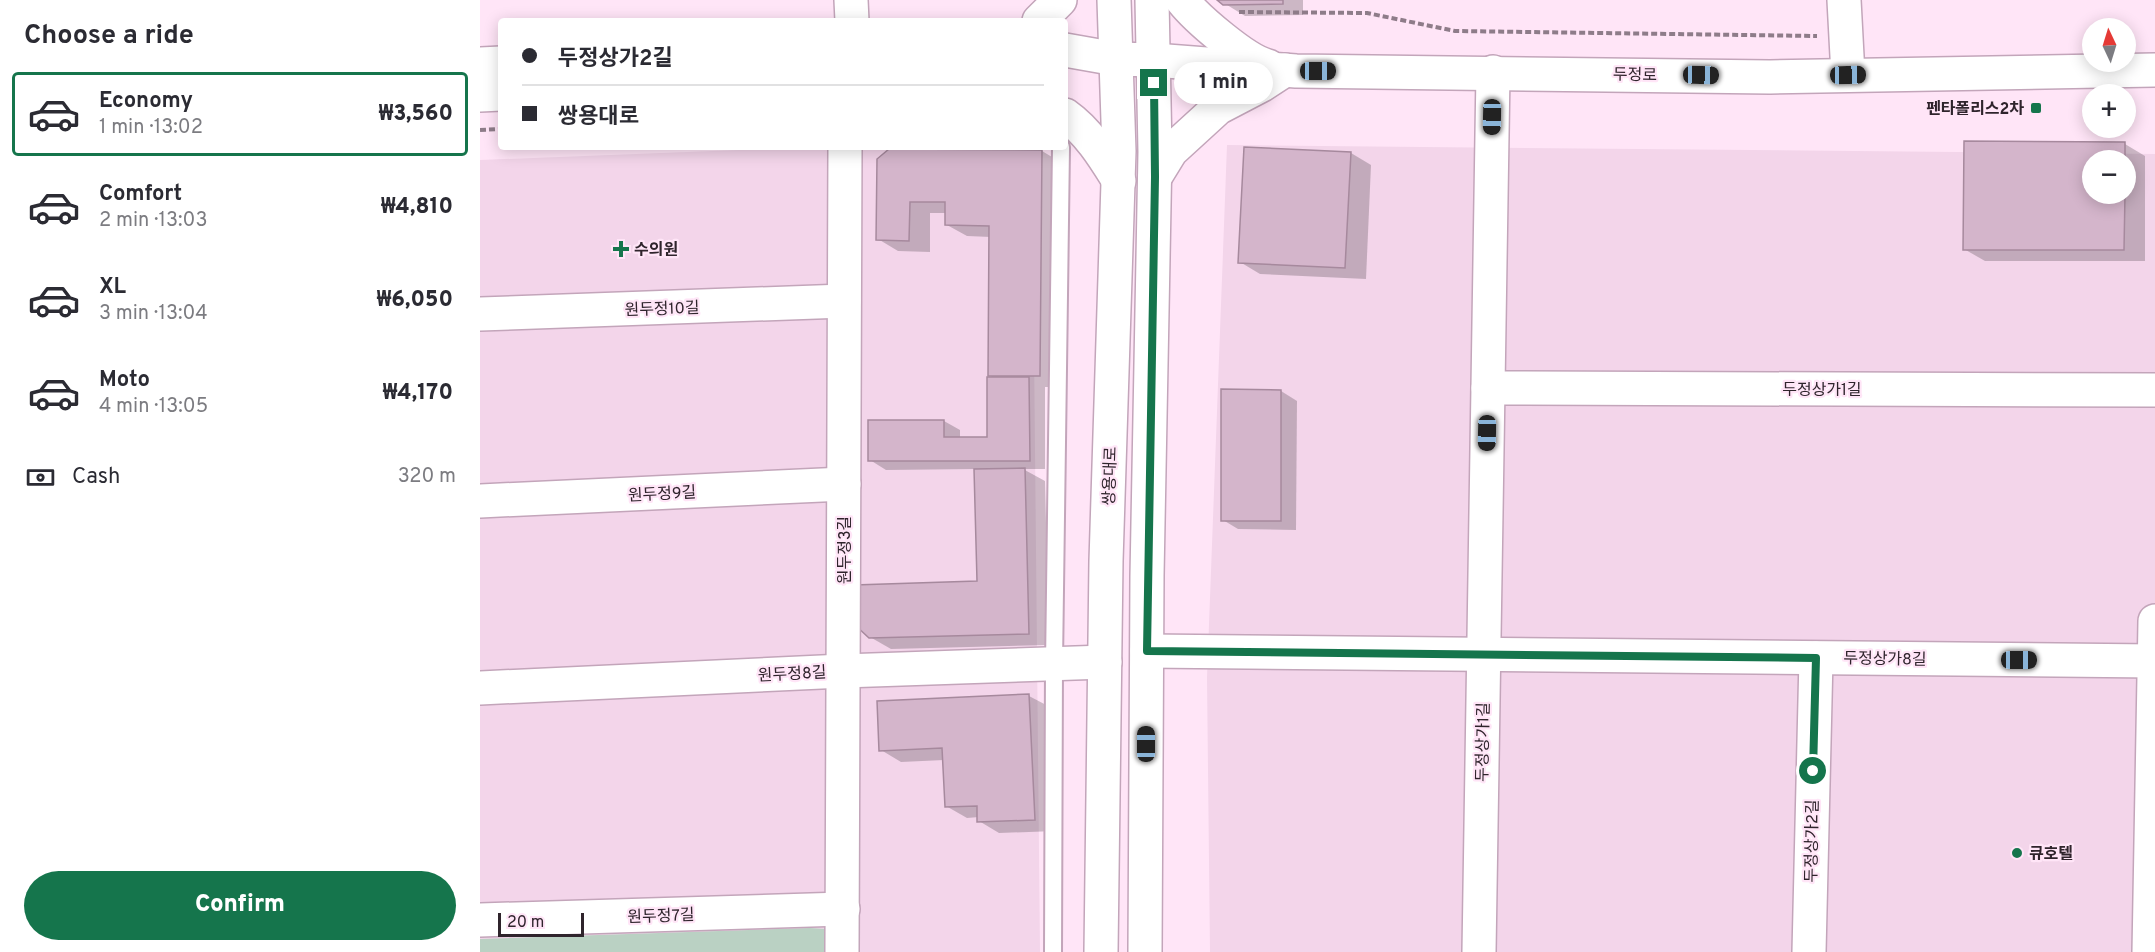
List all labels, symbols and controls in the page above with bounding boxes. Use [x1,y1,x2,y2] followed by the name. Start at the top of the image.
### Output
[2082,18,2136,72] north arrow
[2082,18,2136,204] map controls
[24,19,194,53] text: Choose a ride
[558,46,673,73] text: 두정상가2길
[1175,62,1274,104] callout: 1 min
[1300,62,1336,80] car
[1613,66,1657,86] street label: 두정로
[1683,66,1719,84] car
[1830,66,1866,84] car
[1140,69,1167,96] route end
[1199,70,1248,96] text: 1 min
[2082,84,2136,138] button: +
[27,87,81,141] icon: car
[99,88,193,115] text: Economy
[1483,99,1501,135] car
[1926,100,2024,120] place label: 펜타폴리스2차
[379,101,453,128] text: ₩3,560
[2029,101,2043,115] marker: 펜타폴리스2차
[558,104,639,131] text: 쌍용대로
[99,115,203,141] text: 1 min · 13:02
[2082,150,2136,204] button: −
[27,180,81,234] icon: car
[99,181,182,208] text: Comfort
[381,194,453,221] text: ₩4,810
[99,208,208,234] text: 2 min · 13:03
[612,240,630,258] marker: 수의원
[634,241,678,261] place label: 수의원
[27,273,81,327] icon: car
[99,274,126,301] text: XL
[377,287,453,314] text: ₩6,050
[624,299,700,321] street label: 원두정10길
[99,301,208,327] text: 3 min · 13:04
[27,366,81,420] icon: car
[99,367,150,394] text: Moto
[383,380,453,407] text: ₩4,170
[1782,381,1862,401] street label: 두정상가1길
[99,394,208,420] text: 4 min · 13:05
[1478,415,1496,451] car
[1100,446,1122,506] street label: 쌍용대로
[24,461,57,494] icon: cash
[72,464,121,491] text: Cash
[398,464,456,490] text: 320 m
[627,483,697,507] street label: 원두정9길
[836,516,856,584] street label: 원두정3길
[1843,649,1927,671] street label: 두정상가8길
[2001,651,2037,669] car
[757,663,827,687] street label: 원두정8길
[1473,702,1495,782] street label: 두정상가1길
[1137,726,1155,762] car
[1799,757,1826,784] route start
[1802,799,1824,883] street label: 두정상가2길
[2029,845,2073,865] place label: 큐호텔
[2010,846,2024,860] marker: 큐호텔
[24,871,456,940] button: Confirm
[627,906,695,928] street label: 원두정7길
[498,910,584,938] scale bar
[507,913,544,933] text: 20 m

